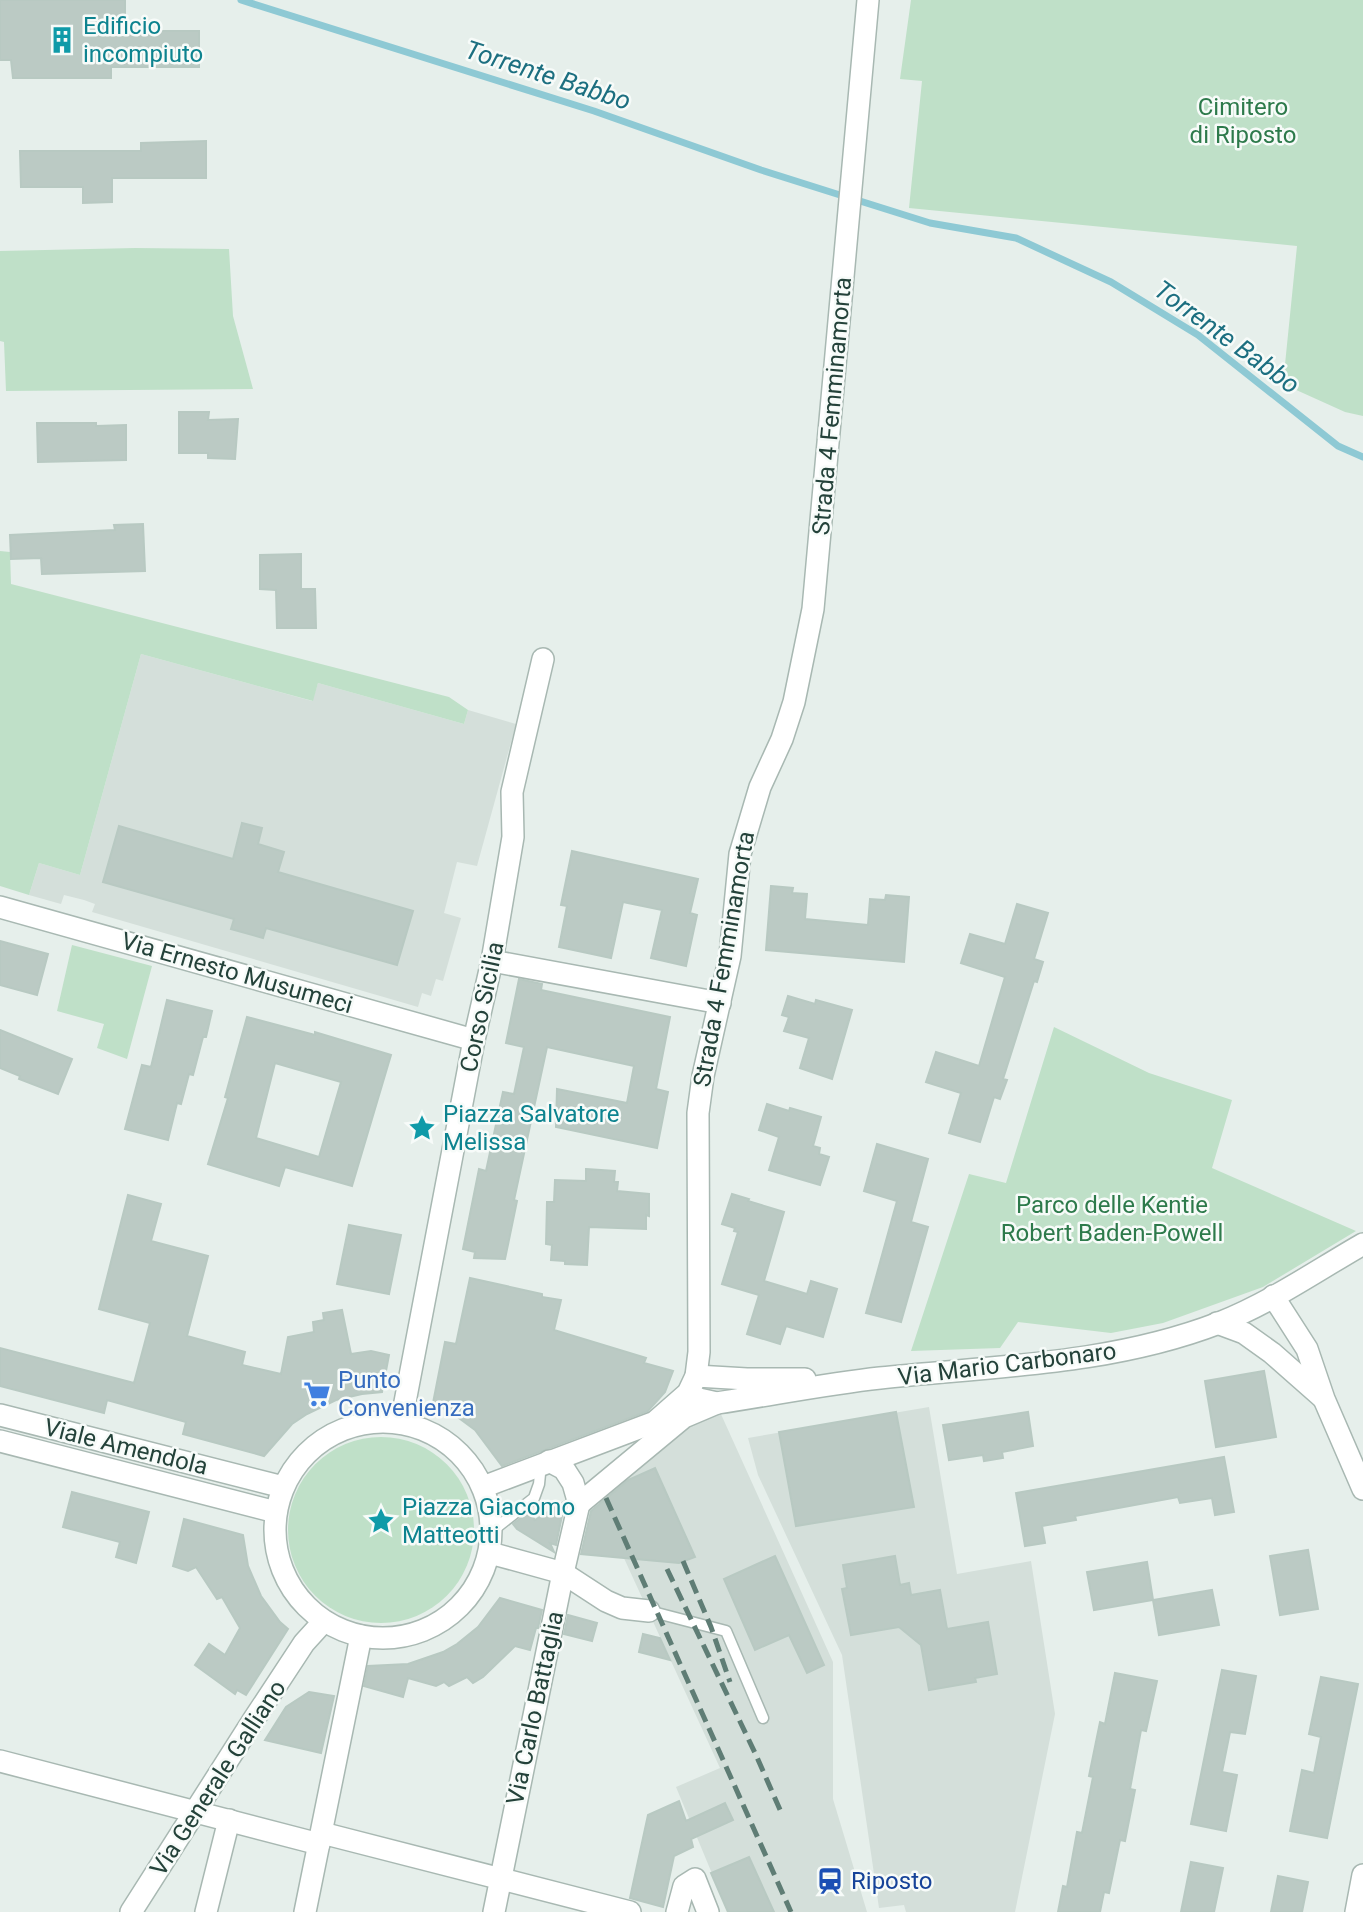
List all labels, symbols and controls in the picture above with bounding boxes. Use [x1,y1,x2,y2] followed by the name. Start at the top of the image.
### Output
[83,12,203,68] place label: Edificio incompiuto
[47,25,77,55] building icon: Edificio incompiuto
[461,34,635,116] water label: Torrente Babbo
[1190,93,1296,149] park label: Cimitero di Riposto
[1148,274,1306,400] water label: Torrente Babbo
[807,276,857,536] street label: Strada 4 Femminamorta
[688,829,760,1089] street label: Strada 4 Femminamorta
[118,927,356,1019] street label: Via Ernesto Musumeci
[455,939,509,1075] street label: Corso Sicilia
[443,1100,619,1156] place label: Piazza Salvatore Melissa
[407,1113,437,1143] place icon: Piazza Salvatore Melissa
[1001,1191,1223,1247] park label: Parco delle Kentie Robert Baden-Powell
[896,1337,1118,1391] street label: Via Mario Carbonaro
[338,1366,475,1422] place label: Punto Convenienza
[302,1379,332,1409] supermarket icon: Punto Convenienza
[41,1413,211,1481] street label: Viale Amendola
[402,1493,575,1549] place label: Piazza Giacomo Matteotti
[366,1506,396,1536] place icon: Piazza Giacomo Matteotti
[501,1609,569,1807] street label: Via Carlo Battaglia
[144,1675,292,1881] street label: Via Generale Galliano
[815,1866,845,1896] station icon: Riposto
[851,1867,932,1895] place label: Riposto

